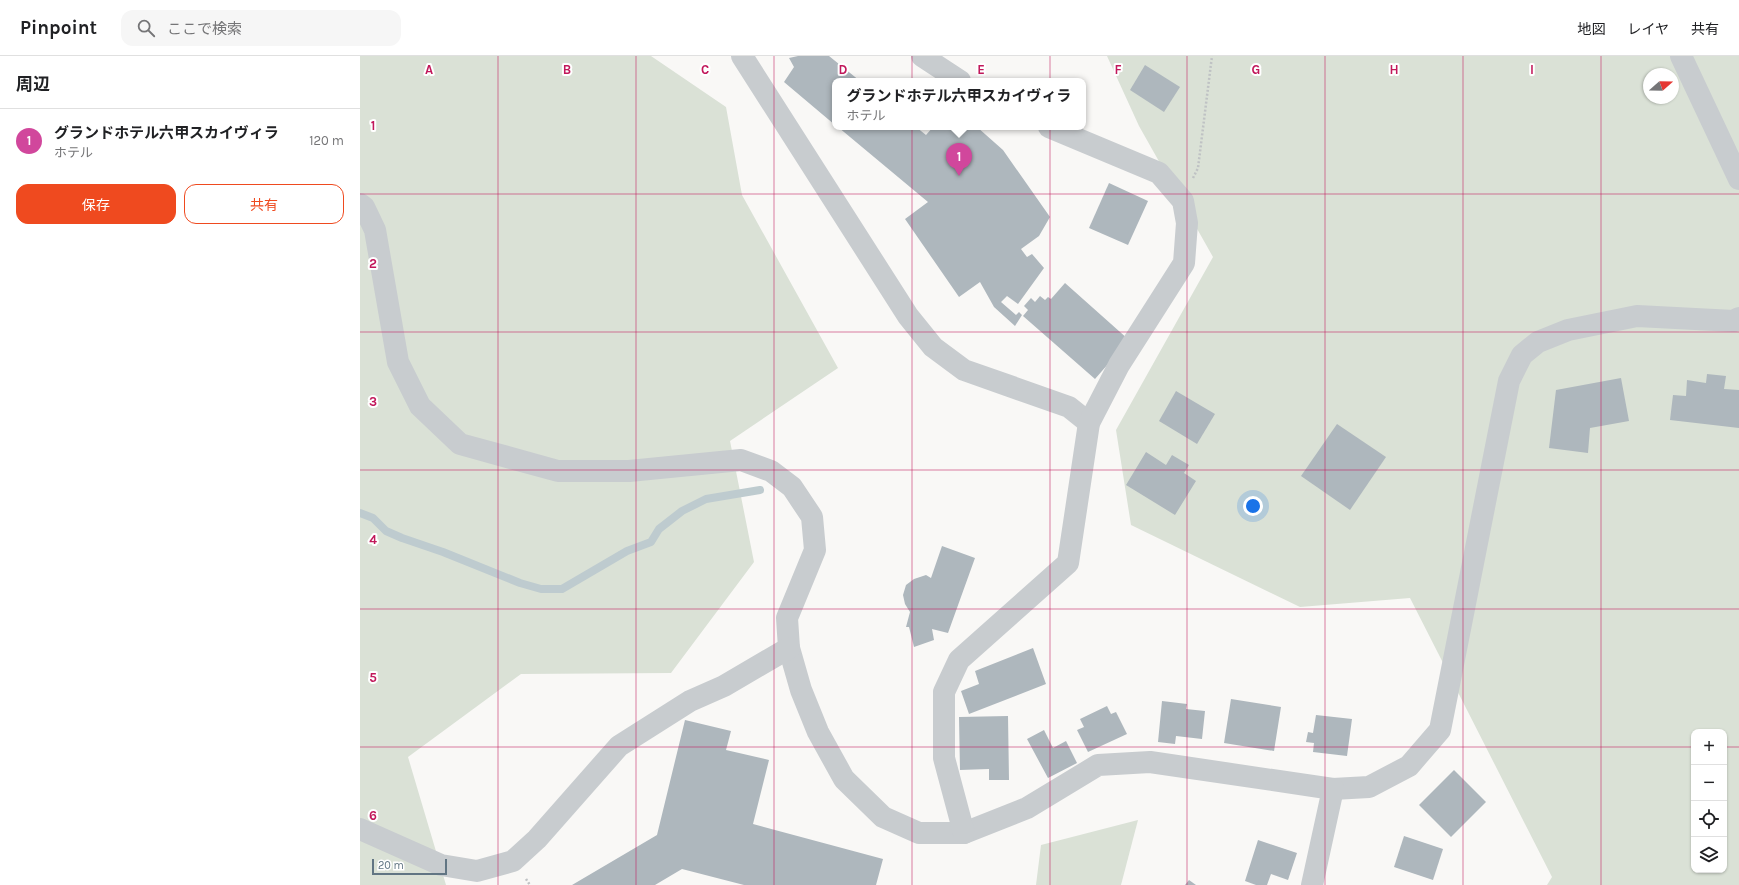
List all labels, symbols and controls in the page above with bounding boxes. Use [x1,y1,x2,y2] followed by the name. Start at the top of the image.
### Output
[121,10,401,46] search box
[20,17,97,39] text: Pinpoint
[135,17,157,39] icon: search
[167,20,242,38] text: ここで検索
[1577,21,1605,38] text: 地図
[1627,21,1669,38] text: レイヤ
[1691,21,1719,38] text: 共有
[425,62,433,77] text: A
[563,62,571,77] text: B
[701,62,709,77] text: C
[839,62,848,77] text: D
[977,62,985,77] text: E
[1114,62,1122,77] text: F
[1252,62,1260,77] text: G
[1389,62,1399,77] text: H
[1530,62,1534,77] text: I
[1643,68,1679,104] north arrow
[16,74,50,94] text: 周辺
[832,78,1086,130] popup
[846,87,1072,105] text: グランドホテル六甲スカイヴィラ
[846,108,886,123] text: ホテル
[371,118,375,133] text: 1
[54,124,279,142] text: グランドホテル六甲スカイヴィラ
[27,133,31,148] text: 1
[309,133,344,148] text: 120 m
[946,143,972,176] pin: 1
[54,145,93,160] text: ホテル
[16,184,176,224] button: 保存
[184,184,344,224] button: 共有
[369,256,377,271] text: 2
[369,394,377,409] text: 3
[1243,496,1263,516] your location
[369,532,377,547] text: 4
[369,670,377,685] text: 5
[1691,729,1727,873] map controls
[1691,729,1727,765] button: +
[1691,765,1727,801] button: −
[1691,801,1727,837] button: locate
[369,808,377,823] text: 6
[1691,837,1727,873] button: layers
[372,857,447,876] scale bar
[378,859,404,872] text: 20 m

